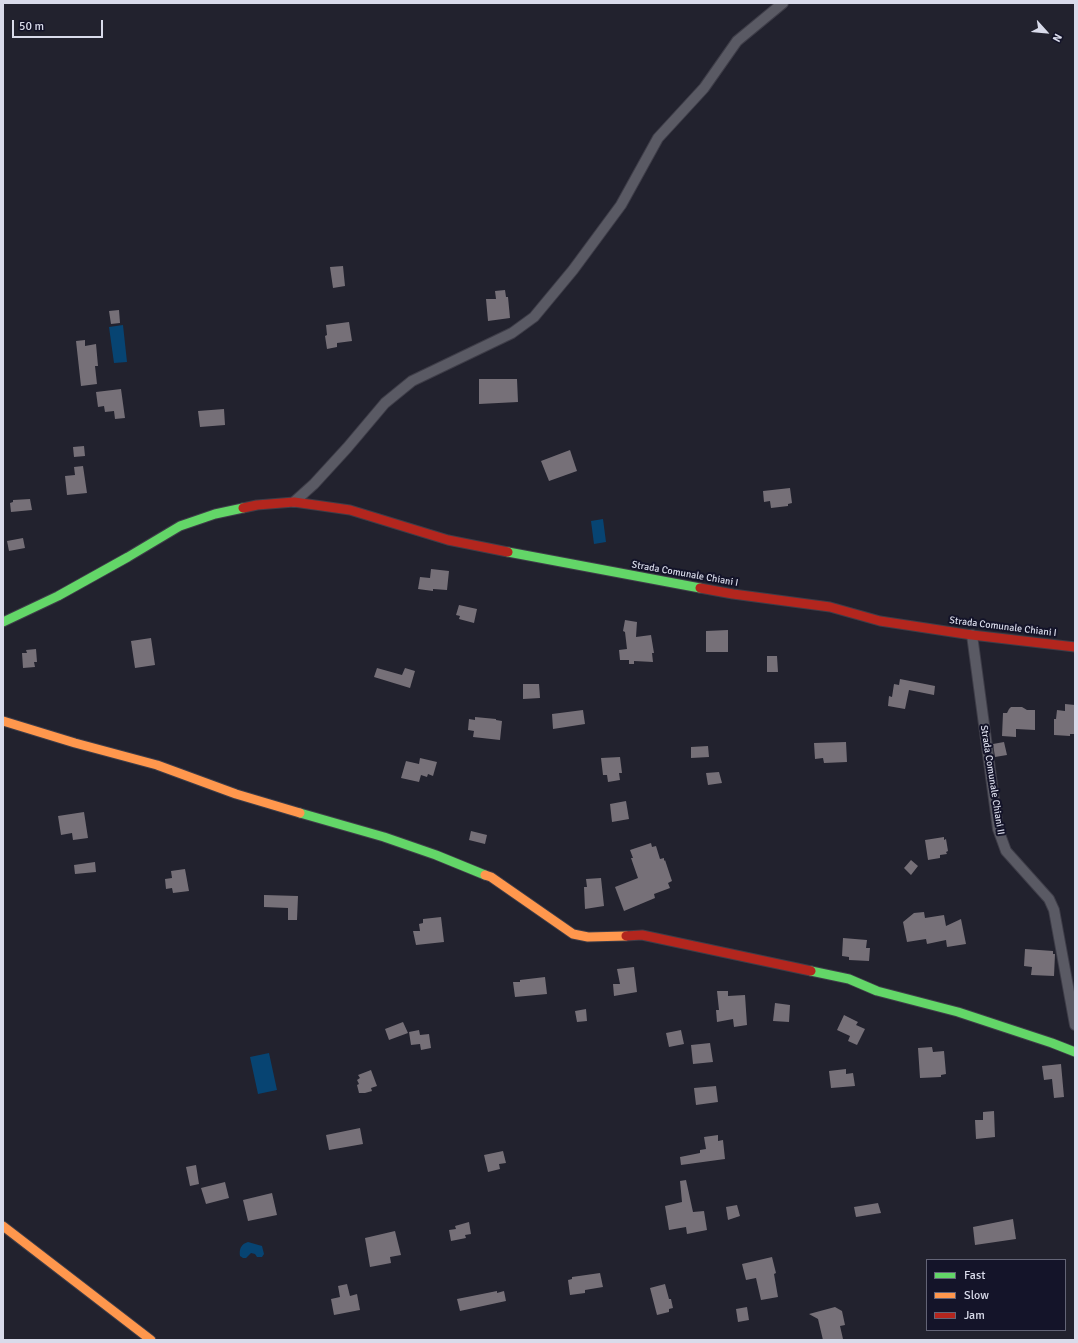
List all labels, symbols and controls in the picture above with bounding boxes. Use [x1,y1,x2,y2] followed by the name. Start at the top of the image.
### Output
[14,12,105,38] scale bar
[1026,12,1066,52] north arrow
[19,19,44,34] text: 50 m
[1050,31,1065,44] text: N
[631,559,739,589] street label: Strada Comunale Chiani I
[949,614,1057,640] street label: Strada Comunale Chiani I
[977,724,1007,836] street label: Strada Comunale Chiani II
[926,1259,1066,1331] legend
[964,1268,985,1283] text: Fast
[964,1288,989,1303] text: Slow
[964,1308,985,1323] text: Jam

